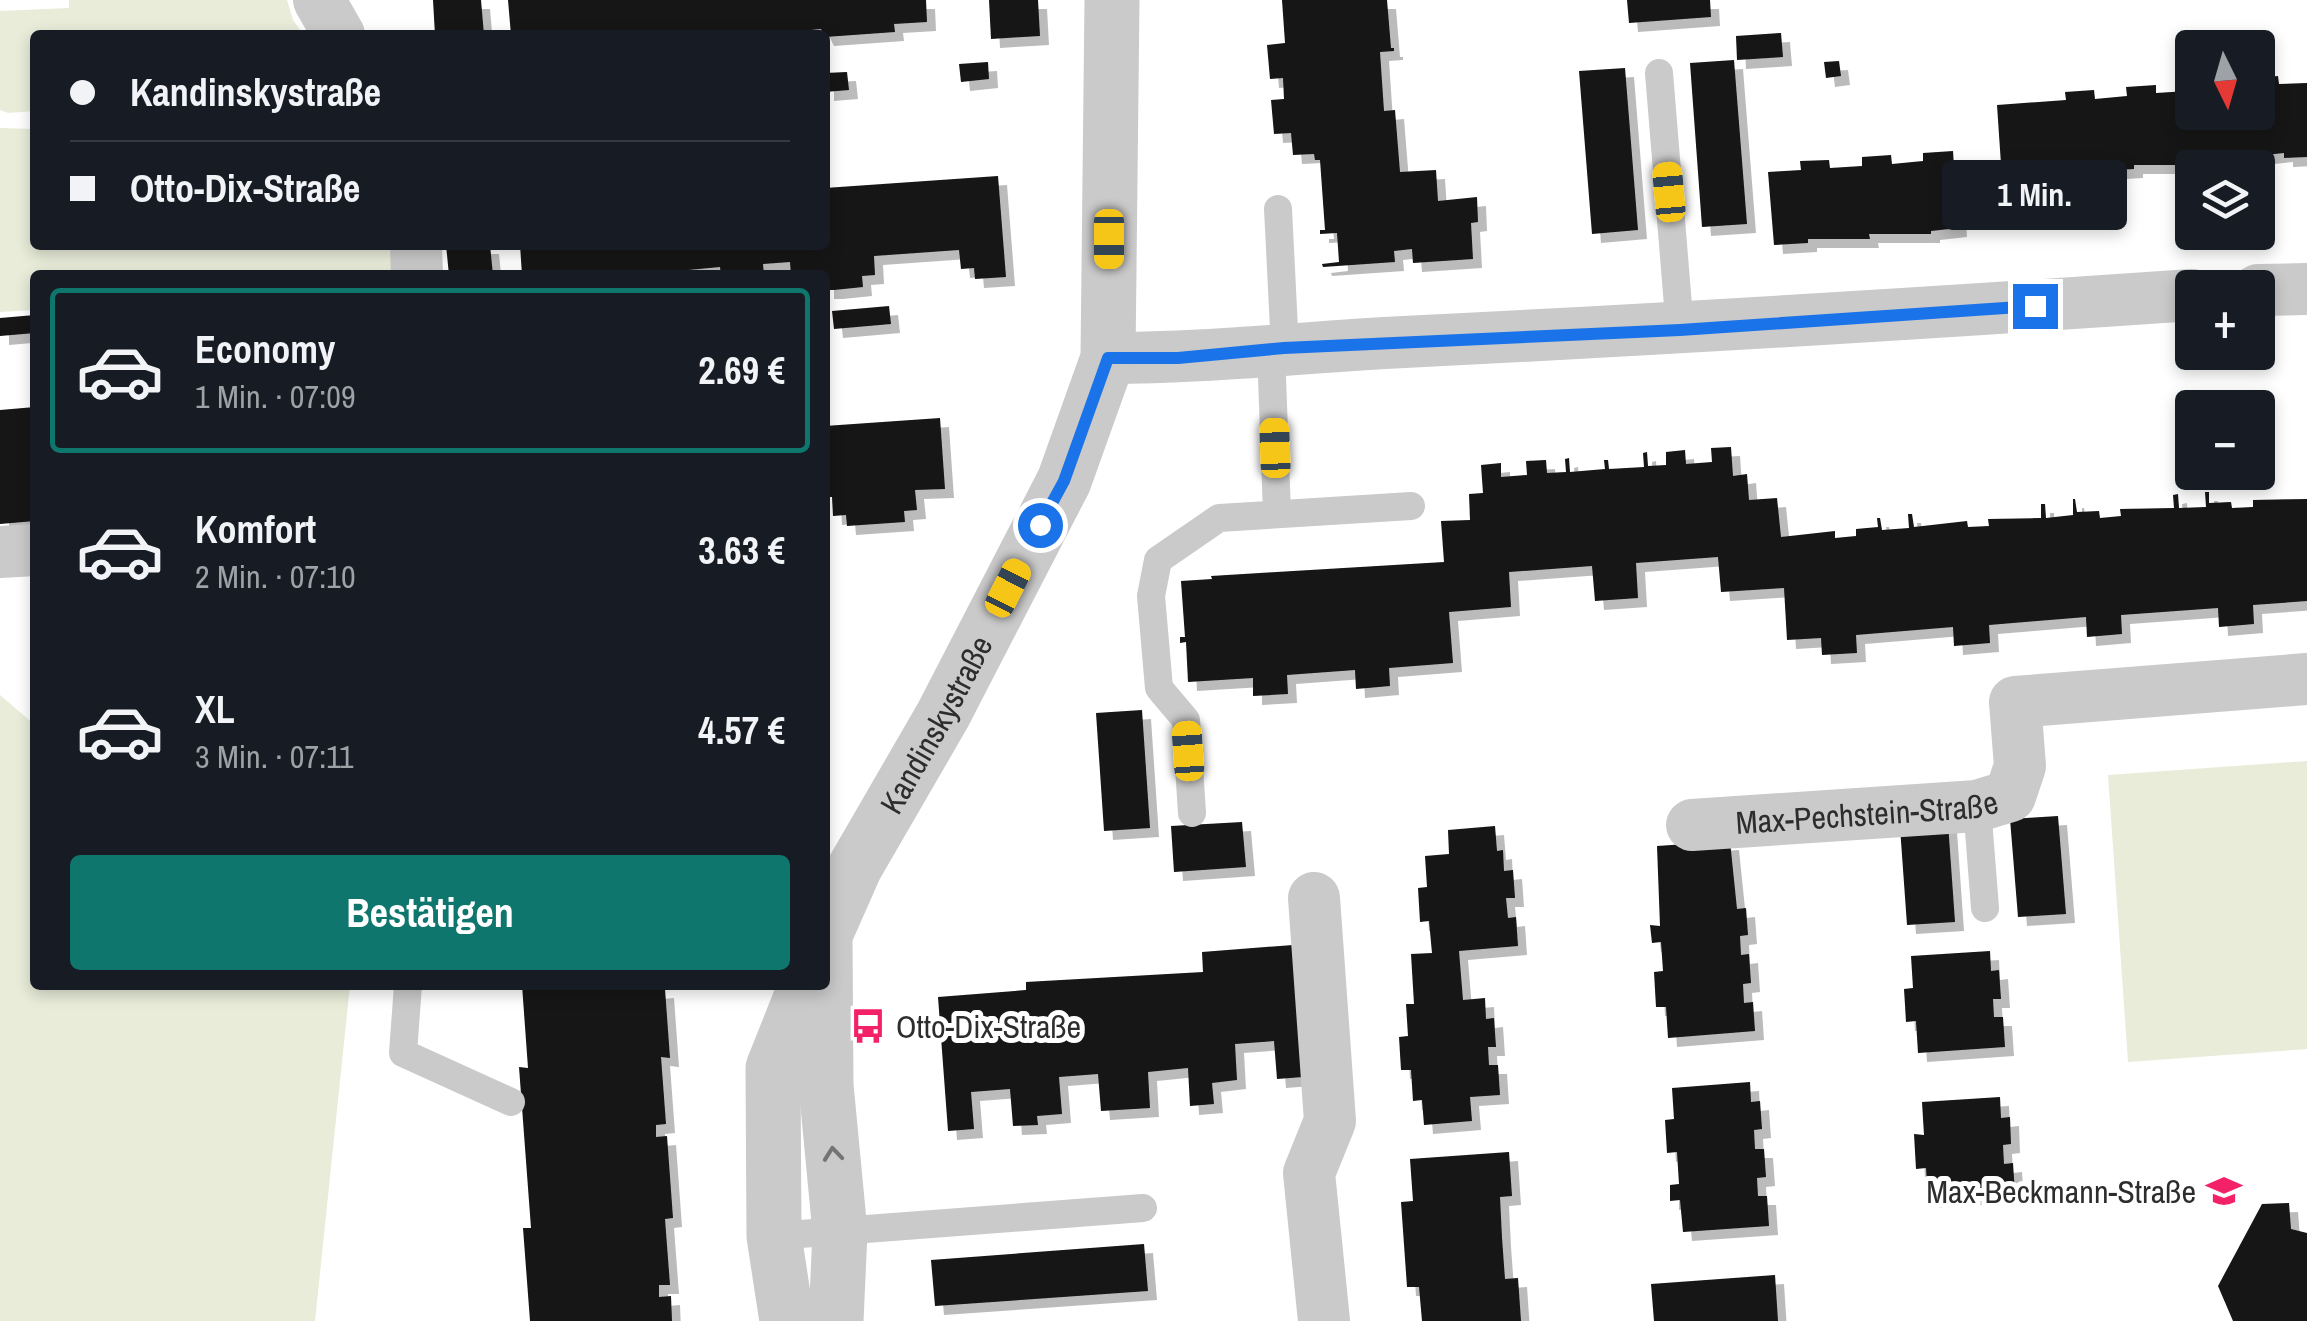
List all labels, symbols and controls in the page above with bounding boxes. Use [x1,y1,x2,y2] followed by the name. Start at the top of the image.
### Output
[2175,30,2275,130] north arrow
[2175,30,2275,490] map controls
[130,67,381,118] text: Kandinskystraße
[2175,150,2275,250] button: layers
[1651,161,1687,223] car
[1942,161,2128,231] callout: 1 Min.
[130,163,360,214] text: Otto-Dix-Straße
[1997,173,2072,216] text: 1 Min.
[1094,209,1124,269] car
[2175,270,2275,370] button: +
[2013,284,2058,329] route end
[195,324,335,375] text: Economy
[75,326,165,416] icon: car
[698,345,785,396] text: 2.69 €
[195,375,355,418] text: 1 Min. · 07:09
[2175,390,2275,490] button: −
[1259,417,1291,479] car
[1018,503,1063,548] route start
[195,504,316,555] text: Komfort
[75,506,165,596] icon: car
[698,525,785,576] text: 3.63 €
[981,554,1035,622] car
[195,555,355,598] text: 2 Min. · 07:10
[869,628,1002,821] street label: Kandinskystraße
[195,684,235,735] text: XL
[75,686,165,776] icon: car
[698,705,785,756] text: 4.57 €
[1171,720,1205,782] car
[195,735,354,778] text: 3 Min. · 07:11
[1734,779,2003,844] street label: Max-Pechstein-Straße
[70,855,790,970] button: Bestätigen
[896,1005,1081,1048] place label: Otto-Dix-Straße
[849,1007,887,1045] bus stop icon: Otto-Dix-Straße
[822,1146,844,1162] one-way arrow
[1926,1170,2196,1213] place label: Max-Beckmann-Straße
[2205,1172,2243,1210] school or university icon: Max-Beckmann-Straße

